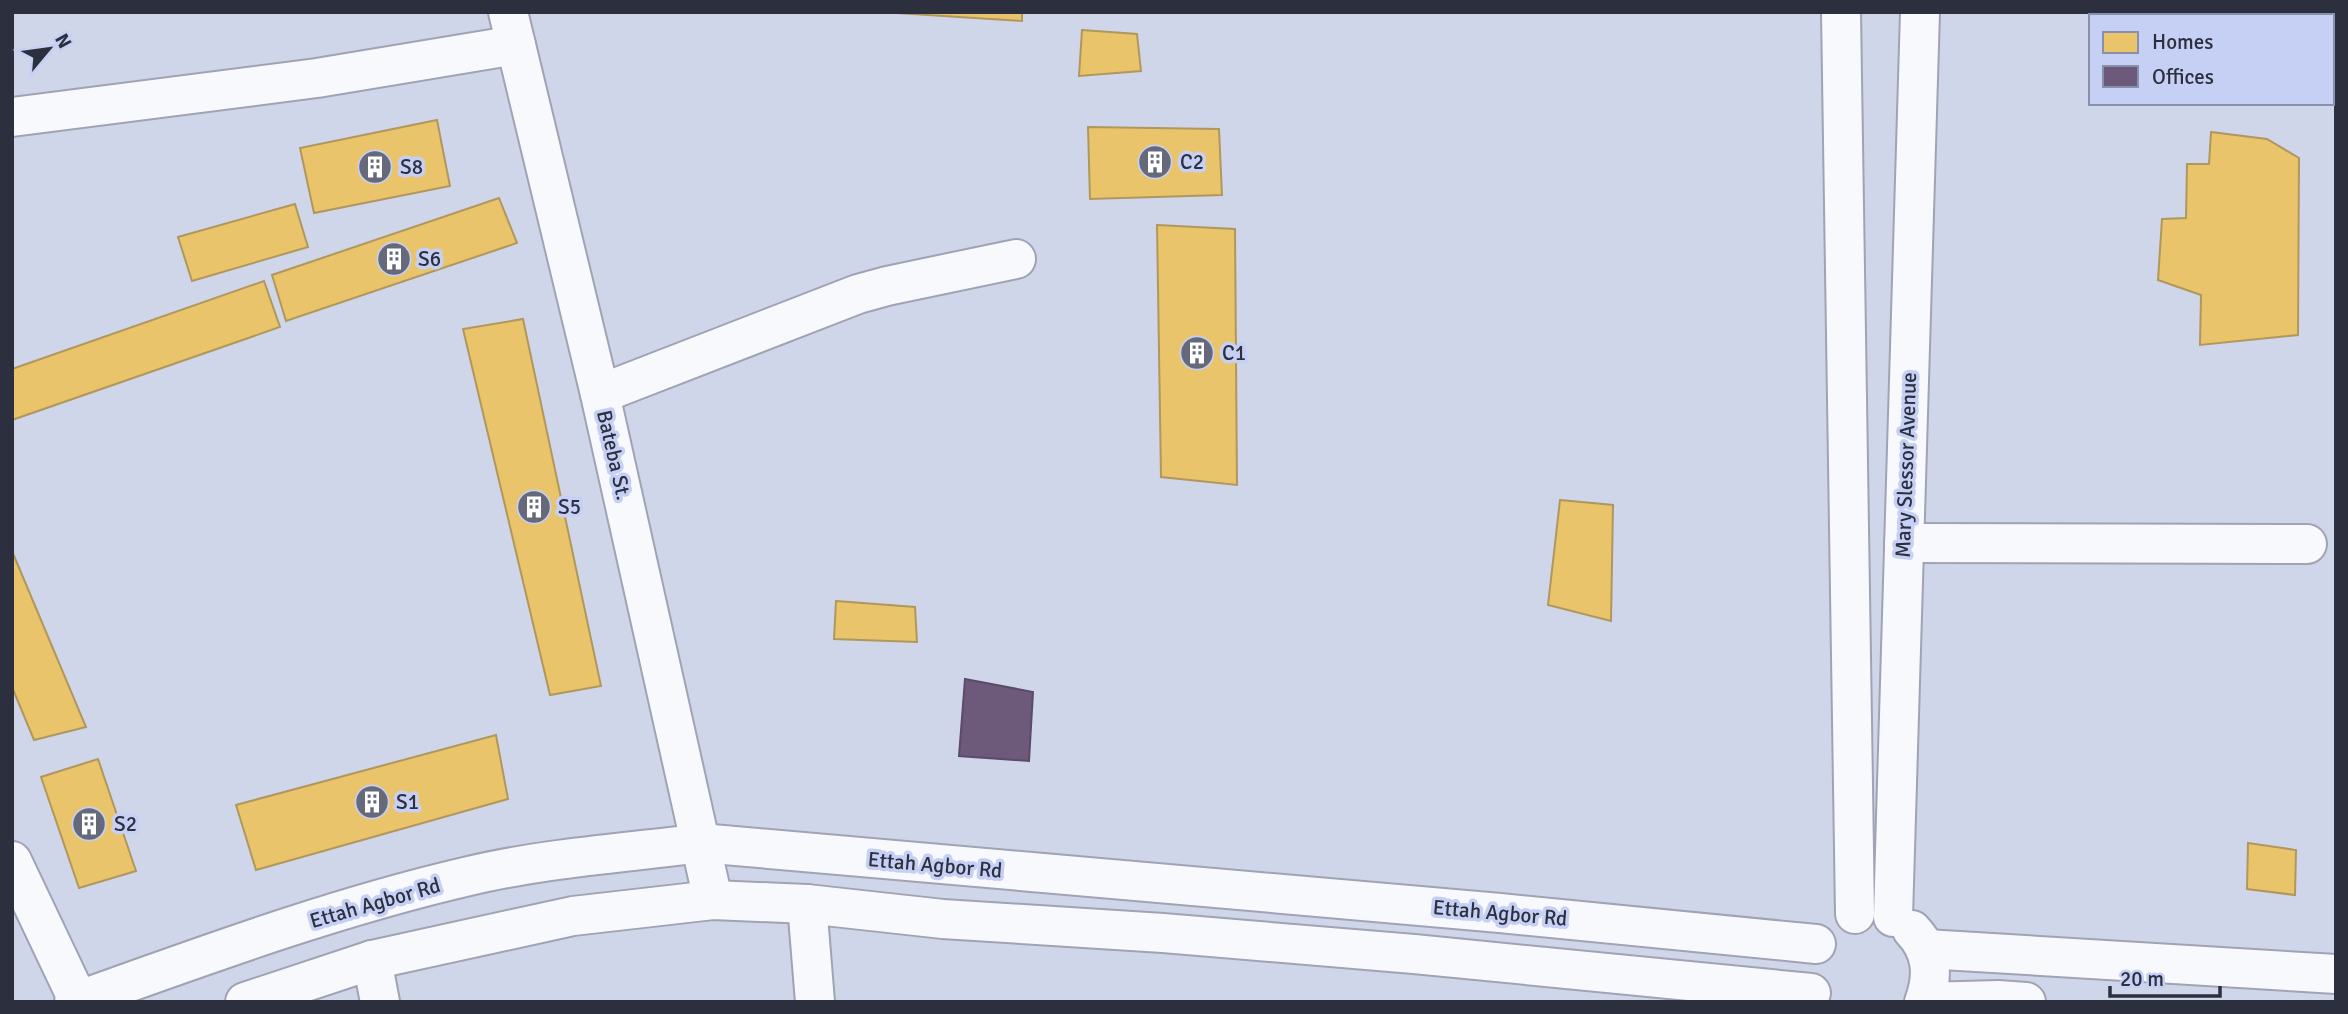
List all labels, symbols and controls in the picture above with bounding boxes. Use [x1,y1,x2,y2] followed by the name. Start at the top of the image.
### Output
[14,14,84,84] north arrow
[2089,14,2334,105] legend
[2152,29,2214,55] text: Homes
[49,30,77,53] text: N
[2152,64,2214,90] text: Offices
[1136,143,1174,181] building icon: C2
[356,148,394,186] building icon: S8
[1180,149,1204,175] place label: C2
[400,154,423,180] place label: S8
[375,240,413,278] building icon: S6
[418,246,441,272] place label: S6
[1178,334,1216,372] building icon: C1
[1222,340,1246,366] place label: C1
[1890,372,1922,558] street label: Mary Slessor Avenue
[591,407,637,503] street label: Bateba St.
[515,488,553,526] building icon: S5
[558,494,581,520] place label: S5
[353,783,391,821] building icon: S1
[396,789,419,815] place label: S1
[70,805,108,843] building icon: S2
[114,811,137,837] place label: S2
[867,846,1003,884] street label: Ettah Agbor Rd
[307,872,443,934] street label: Ettah Agbor Rd
[1432,894,1568,932] street label: Ettah Agbor Rd
[2110,954,2220,998] scale bar
[2120,966,2164,992] text: 20 m

